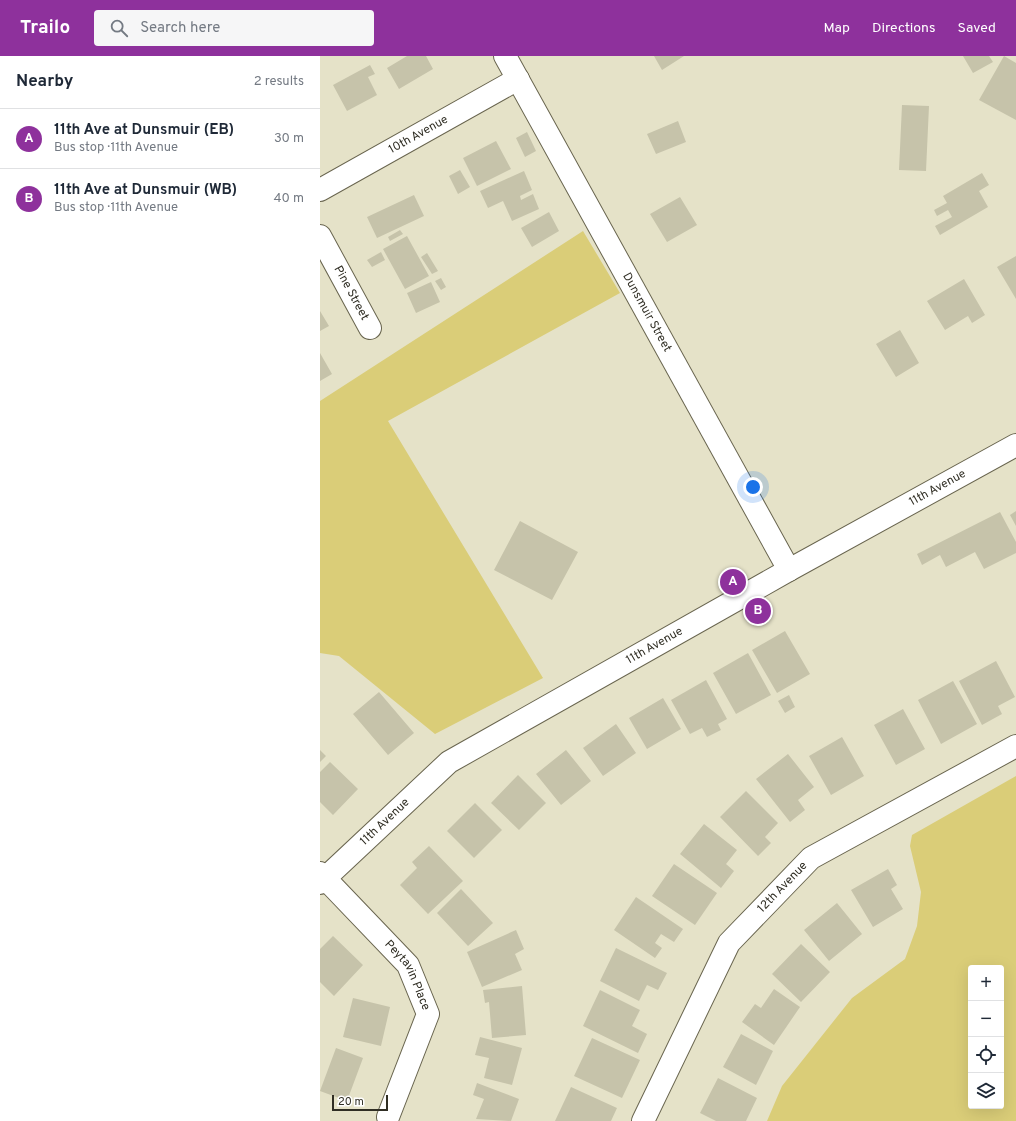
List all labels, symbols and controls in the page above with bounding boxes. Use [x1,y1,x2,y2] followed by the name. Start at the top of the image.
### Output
[94,10,374,46] search box
[20,16,70,40] text: Trailo
[108,17,130,39] icon: search
[140,19,220,38] text: Search here
[824,20,850,37] text: Map
[872,20,936,37] text: Directions
[958,20,996,37] text: Saved
[16,71,73,93] text: Nearby
[254,74,304,90] text: 2 results
[386,112,451,158] street label: 10th Avenue
[54,121,234,140] text: 11th Ave at Dunsmuir (EB)
[24,131,34,147] text: A
[274,131,304,147] text: 30 m
[54,140,178,156] text: Bus stop · 11th Avenue
[54,181,237,200] text: 11th Ave at Dunsmuir (WB)
[25,191,33,207] text: B
[274,191,304,207] text: 40 m
[54,200,178,216] text: Bus stop · 11th Avenue
[330,263,372,323] street label: Pine Street
[618,270,675,355] street label: Dunsmuir Street
[906,466,969,510] street label: 11th Avenue
[743,477,763,497] your location
[720,567,746,597] pin: A
[745,596,771,626] pin: B
[623,624,686,668] street label: 11th Avenue
[357,795,413,849] street label: 11th Avenue
[754,858,811,916] street label: 12th Avenue
[381,937,434,1013] street label: Peytavin Place
[968,965,1004,1109] map controls
[968,965,1004,1001] button: +
[968,1001,1004,1037] button: −
[968,1037,1004,1073] button: locate
[968,1073,1004,1109] button: layers
[332,1093,388,1112] scale bar
[338,1095,364,1109] text: 20 m

